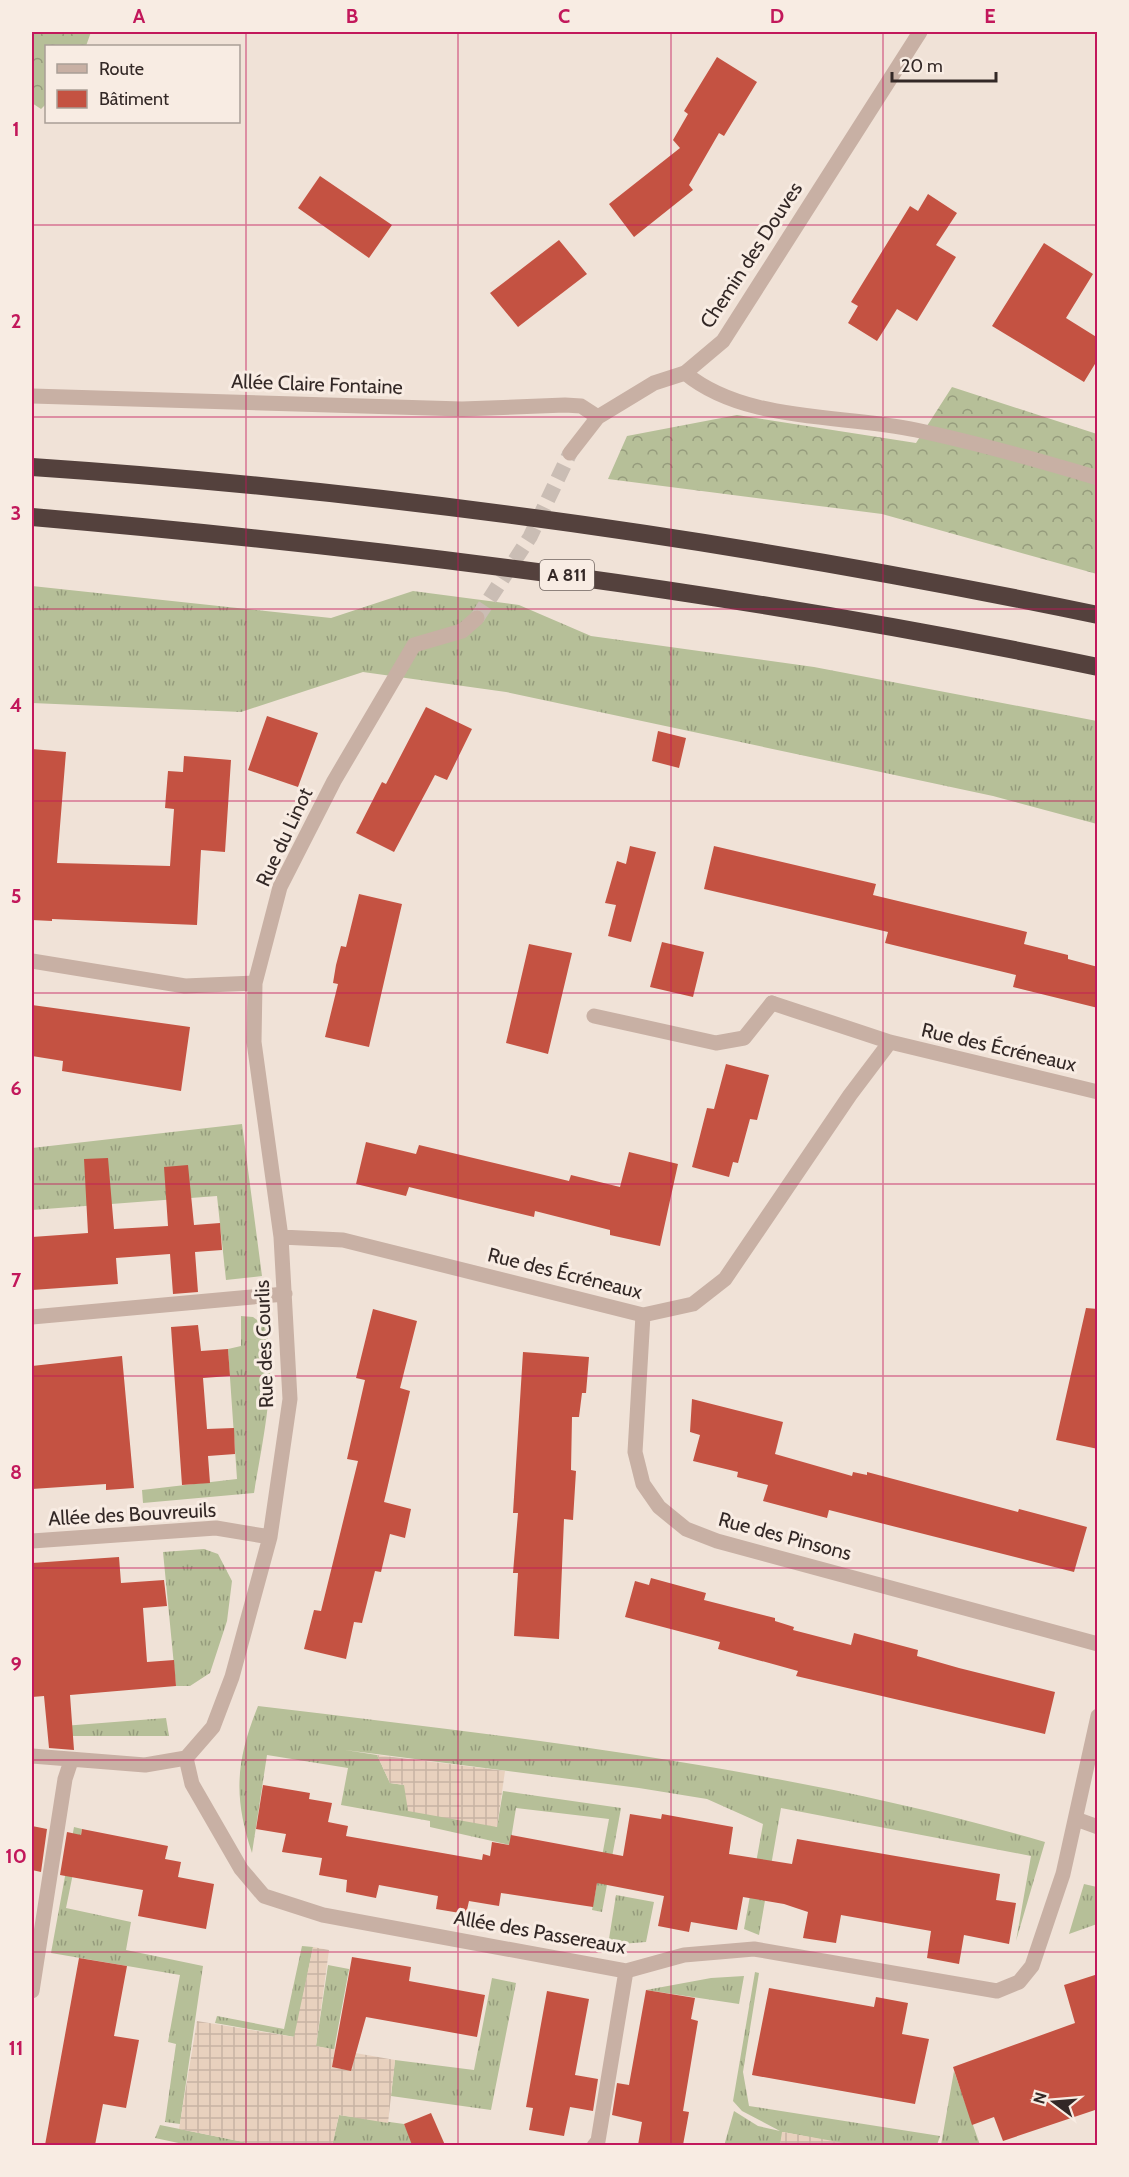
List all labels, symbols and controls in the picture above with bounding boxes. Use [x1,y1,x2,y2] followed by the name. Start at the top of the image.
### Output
[133,4,146,28] text: A
[346,4,358,28] text: B
[558,4,570,28] text: C
[770,4,784,28] text: D
[984,4,996,28] text: E
[45,45,240,123] legend
[892,45,996,83] scale bar
[901,55,943,77] text: 20 m
[99,58,144,80] text: Route
[99,88,169,110] text: Bâtiment
[12,117,20,141] text: 1
[695,178,807,332] street label: Chemin des Douves
[11,309,21,333] text: 2
[231,369,403,399] street label: Allée Claire Fontaine
[11,501,21,525] text: 3
[540,560,594,590] road number: A 811
[10,693,22,717] text: 4
[251,784,317,890] street label: Rue du Linot
[11,884,21,908] text: 5
[919,1018,1079,1077] street label: Rue des Écréneaux
[10,1076,22,1100] text: 6
[485,1242,645,1304] street label: Rue des Écréneaux
[11,1268,22,1292] text: 7
[250,1279,278,1409] street label: Rue des Courlis
[10,1460,22,1484] text: 8
[48,1498,216,1530] street label: Allée des Bouvreuils
[716,1507,854,1565] street label: Rue des Pinsons
[10,1652,22,1676] text: 9
[5,1844,27,1868] text: 10
[452,1905,628,1959] street label: Allée des Passereaux
[9,2036,23,2060] text: 11
[1024,2072,1084,2132] north arrow
[1029,2090,1051,2106] text: N

